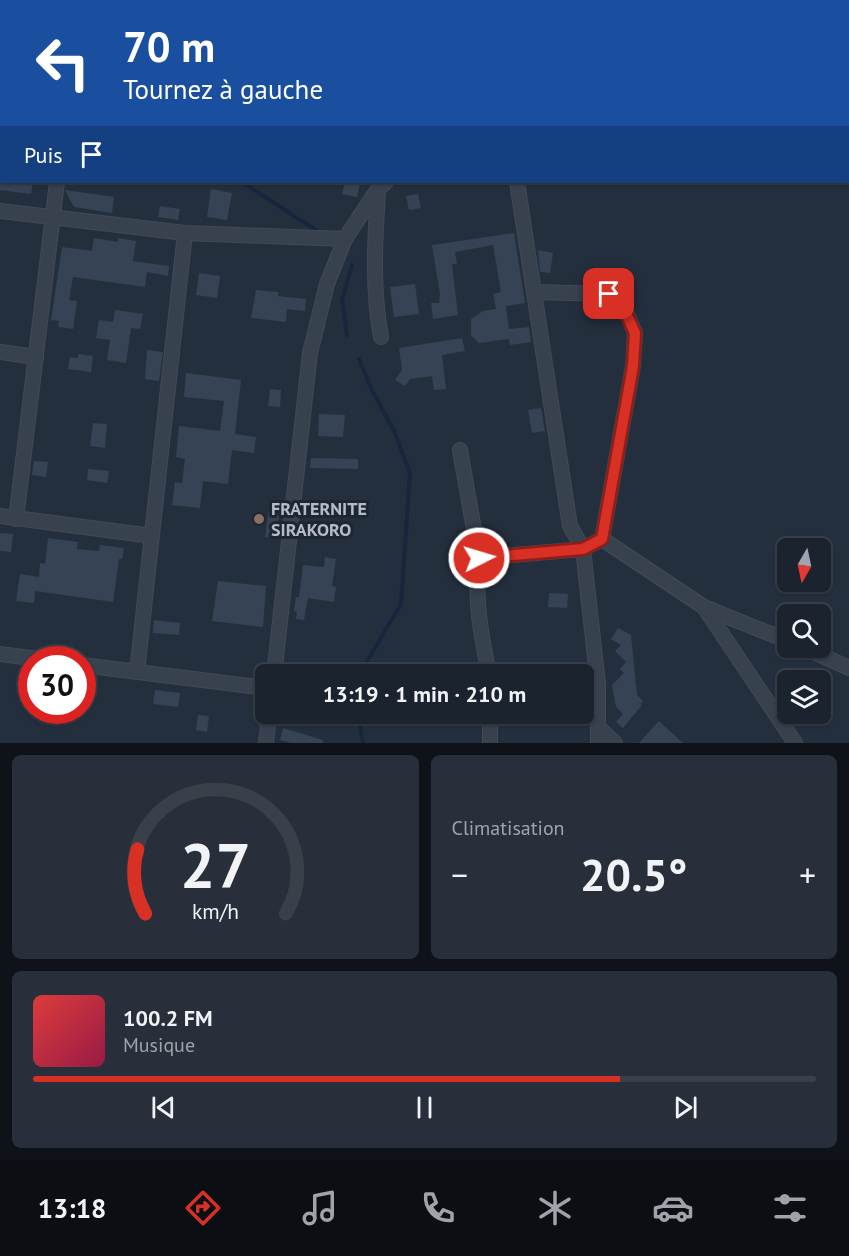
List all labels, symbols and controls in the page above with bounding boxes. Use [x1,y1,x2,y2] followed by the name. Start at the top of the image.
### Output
[123,19,215,74] text: 70 m
[24,24,102,102] icon: left
[123,72,323,106] text: Tournez à gauche
[75,138,108,171] icon: arrive
[24,141,63,169] text: Puis
[583,268,634,319] pin
[592,277,625,310] icon: arrive
[271,497,367,541] place label: FRATERNITE SIRAKORO
[252,512,266,526] marker: FRATERNITE SIRAKORO
[447,526,511,590] position arrow
[777,538,831,592] north arrow
[777,538,831,724] map controls
[777,604,831,658] button: search
[18,646,96,724] speed limit sign: 30
[777,670,831,724] button: layers
[323,680,526,708] text: 13:19 · 1 min · 210 m
[452,815,565,841] text: Climatisation
[180,824,251,905] text: 27
[580,845,687,903] text: 20.5°
[452,853,468,896] text: −
[799,853,816,896] text: +
[192,897,239,925] text: km/h
[123,1004,213,1032] text: 100.2 FM
[123,1032,195,1058] text: Musique
[147,1091,180,1124] icon: previous
[408,1091,441,1124] icon: pause
[669,1091,702,1124] icon: next
[182,1187,224,1229] icon: directions
[299,1187,341,1229] icon: music
[417,1187,459,1229] icon: phone
[534,1187,576,1229] icon: climate
[652,1187,694,1229] icon: car
[769,1187,811,1229] icon: filters
[38,1191,106,1225] text: 13:18

